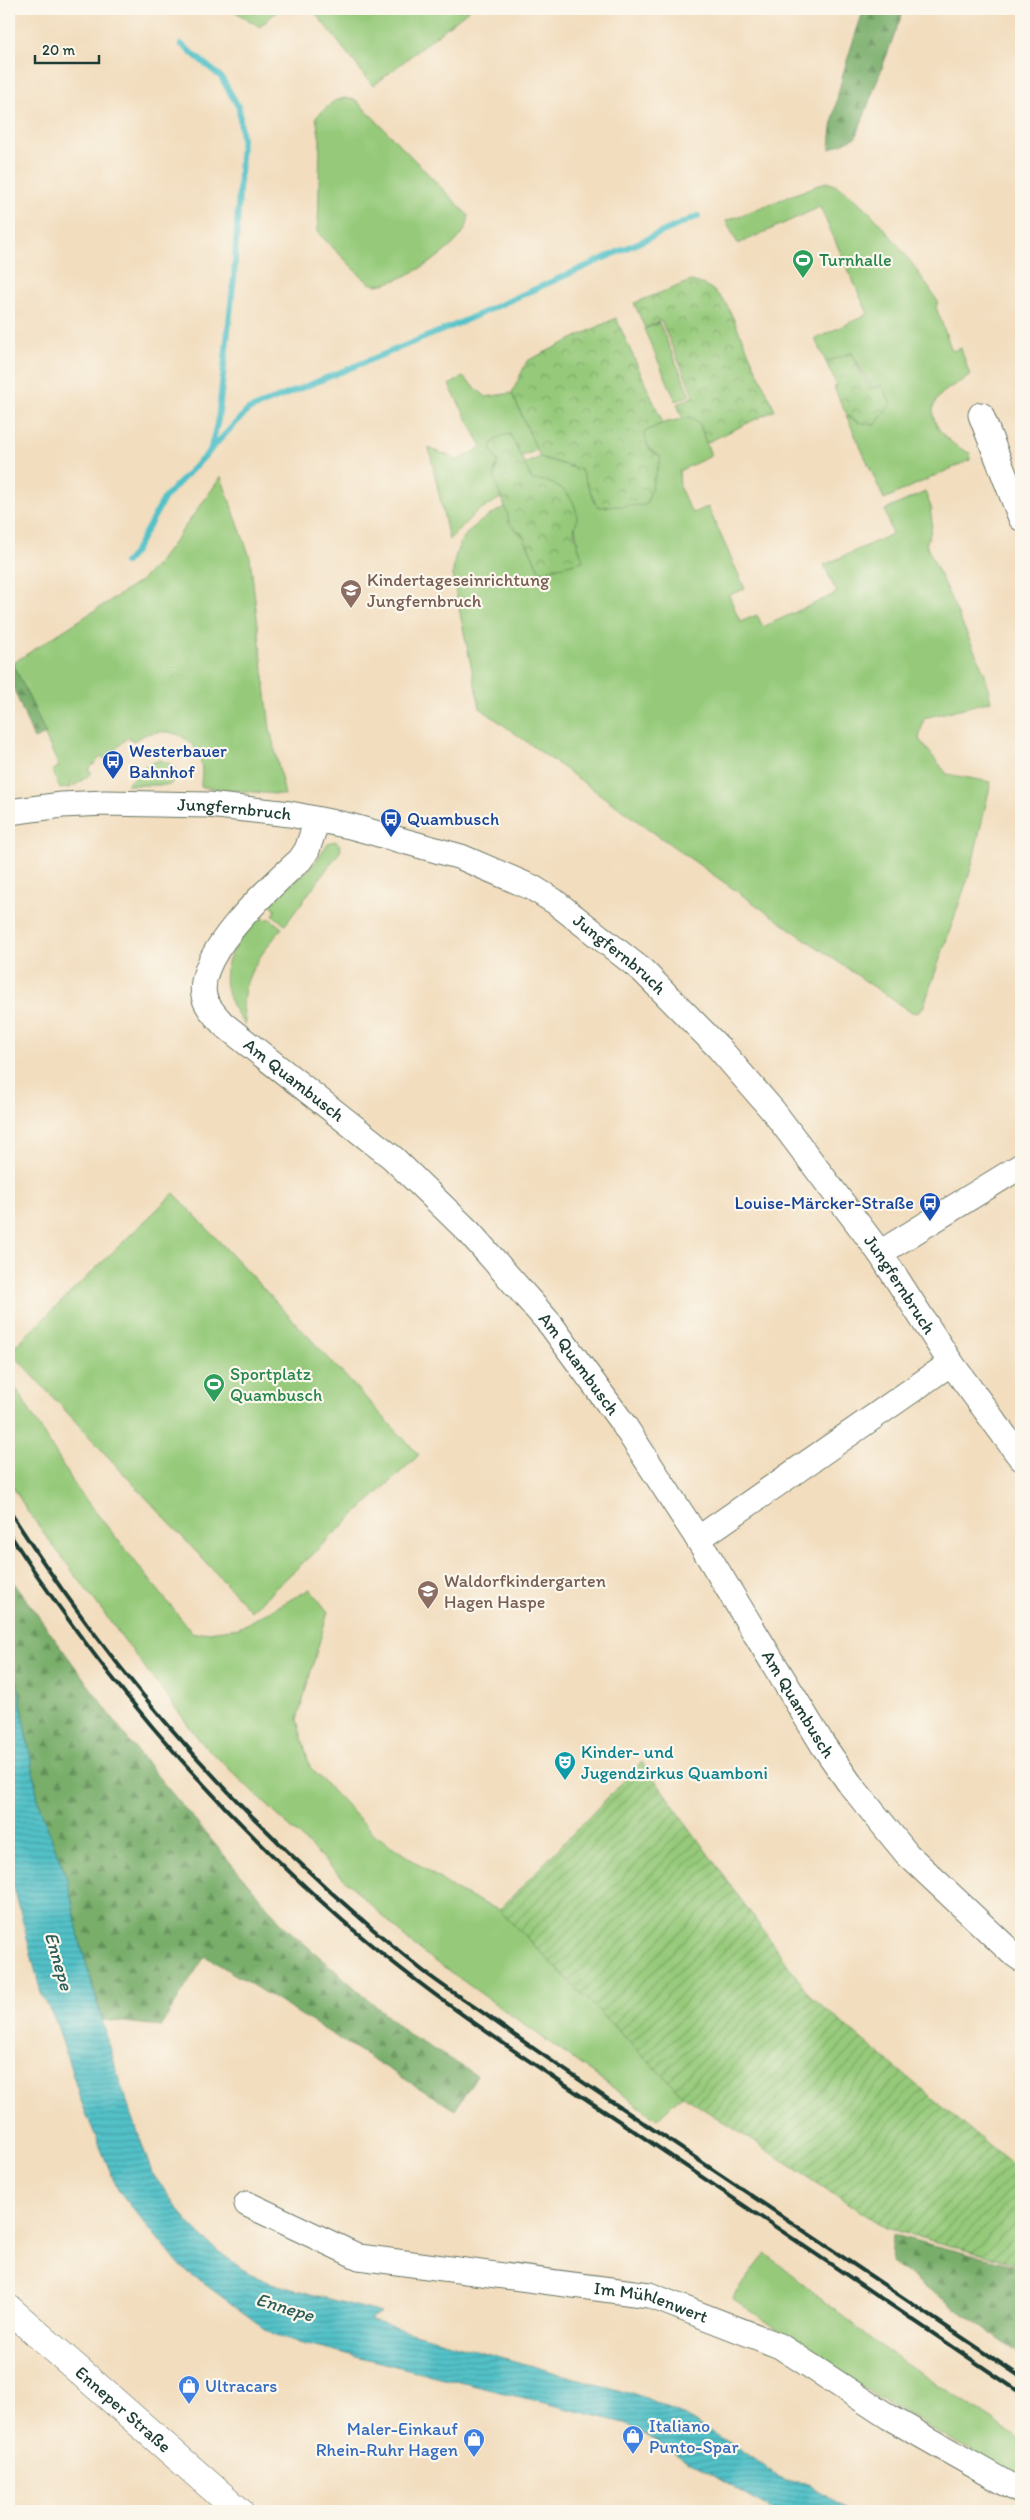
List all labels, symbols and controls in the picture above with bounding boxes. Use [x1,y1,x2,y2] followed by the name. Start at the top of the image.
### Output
[35,32,99,64] scale bar
[42,41,76,59] text: 20 m
[791,248,815,279] sports icon: Turnhalle
[819,249,892,271] place label: Turnhalle
[367,569,550,612] place label: Kindertageseinrichtung Jungfernbruch
[339,578,363,609] school or university icon: Kindertageseinrichtung Jungfernbruch
[129,740,227,783] place label: Westerbauer Bahnhof
[101,749,125,780] bus stop icon: Westerbauer Bahnhof
[177,793,293,825] street label: Jungfernbruch
[379,807,403,838] bus stop icon: Quambusch
[407,808,499,830] place label: Quambusch
[569,909,671,999] street label: Jungfernbruch
[239,1033,349,1127] street label: Am Quambusch
[918,1191,942,1222] bus stop icon: Louise-Märcker-Straße
[734,1192,914,1214] place label: Louise-Märcker-Straße
[859,1230,941,1339] street label: Jungfernbruch
[534,1308,624,1420] street label: Am Quambusch
[230,1363,322,1406] place label: Sportplatz Quambusch
[202,1372,226,1403] sports icon: Sportplatz Quambusch
[444,1570,606,1613] place label: Waldorfkindergarten Hagen Haspe
[416,1579,440,1610] school or university icon: Waldorfkindergarten Hagen Haspe
[757,1646,840,1763] street label: Am Quambusch
[581,1741,768,1784] place label: Kinder- und Jugendzirkus Quamboni
[553,1750,577,1781] theatre icon: Kinder- und Jugendzirkus Quamboni
[40,1929,79,1994] water label: Ennepe
[593,2277,711,2328] street label: Im Mühlenwert
[253,2287,318,2327] water label: Ennepe
[71,2361,176,2457] street label: Enneper Straße
[177,2374,201,2405] shop icon: Ultracars
[205,2375,277,2397] place label: Ultracars
[649,2415,739,2458] place label: Italiano Punto-Spar
[316,2418,458,2461] place label: Maler-Einkauf Rhein-Ruhr Hagen
[621,2424,645,2455] shop icon: Italiano Punto-Spar
[462,2427,486,2458] shop icon: Maler-Einkauf Rhein-Ruhr Hagen

